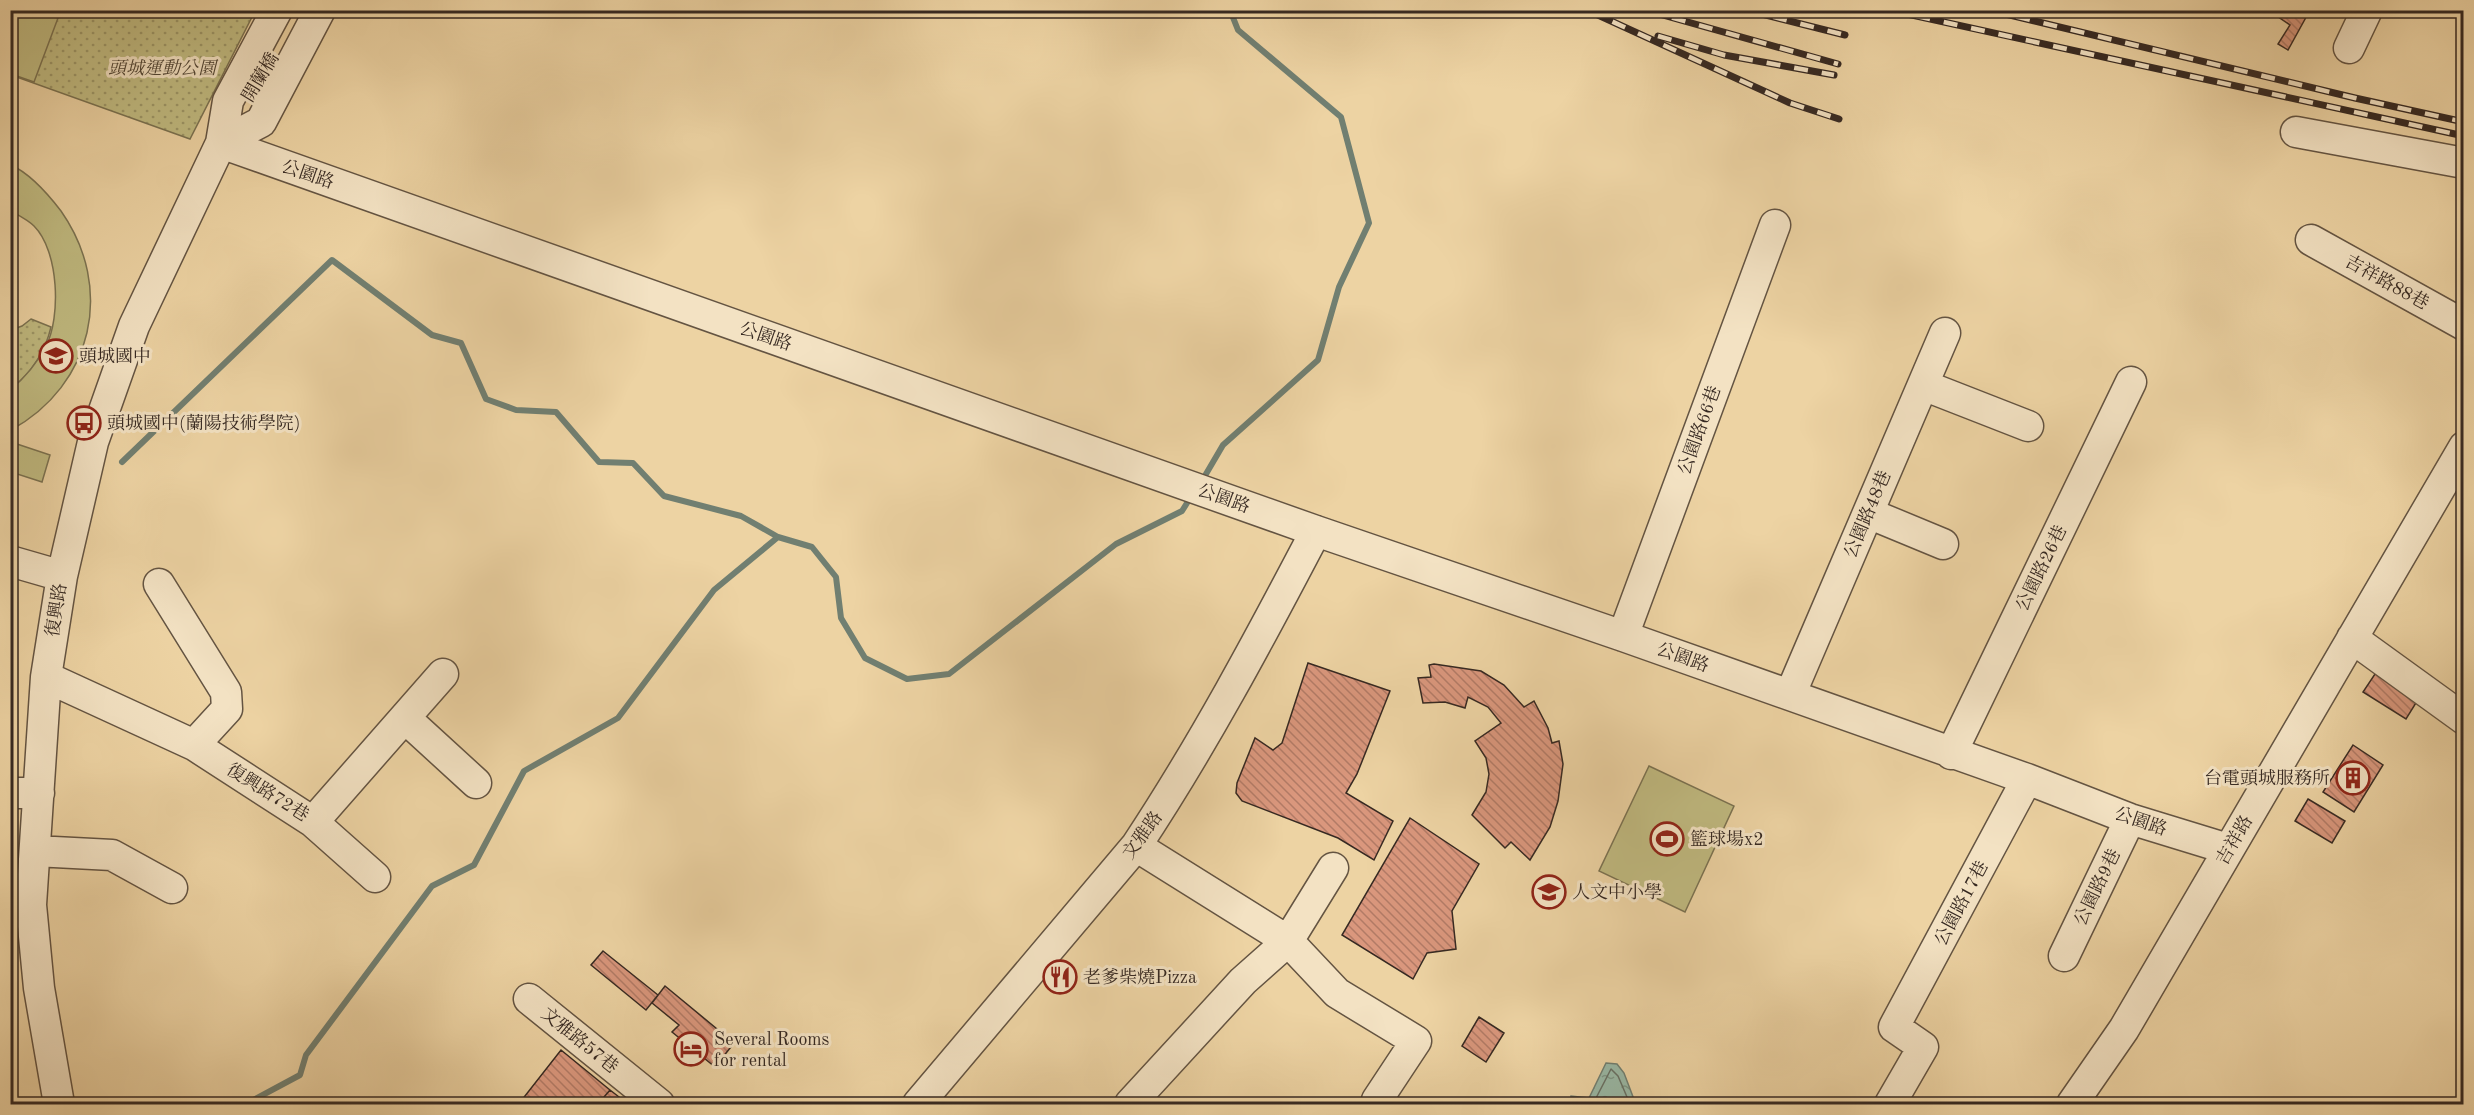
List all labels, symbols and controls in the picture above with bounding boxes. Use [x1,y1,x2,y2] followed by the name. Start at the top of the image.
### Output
[238,49,282,105] street label: 開蘭橋
[108,58,219,78] park label: 頭城運動公園
[279,156,337,192] street label: 公園路
[2342,251,2432,313] street label: 吉祥路88巷
[737,318,795,354] street label: 公園路
[38,338,74,374] school or university icon: 頭城國中
[79,346,151,366] place label: 頭城國中
[1674,383,1724,477] street label: 公園路66巷
[66,405,102,441] bus stop icon: 頭城國中(蘭陽技術學院)
[107,413,300,433] place label: 頭城國中(蘭陽技術學院)
[1840,467,1894,561] street label: 公園路48巷
[1195,479,1253,517] street label: 公園路
[2012,522,2070,614] street label: 公園路26巷
[42,582,70,638] street label: 復興路
[1654,638,1712,676] street label: 公園路
[223,759,313,825] street label: 復興路72巷
[2335,760,2371,796] building icon: 台電頭城服務所
[2204,768,2330,788] place label: 台電頭城服務所
[2112,803,2170,839] street label: 公園路
[1118,807,1166,863] street label: 文雅路
[2212,812,2256,868] street label: 吉祥路
[1649,821,1685,857] sports icon: 籃球場x2
[1690,829,1764,849] place label: 籃球場x2
[2070,846,2124,928] street label: 公園路9巷
[1930,857,1992,949] street label: 公園路17巷
[1531,874,1567,910] school or university icon: 人文中小學
[1572,882,1662,902] place label: 人文中小學
[1042,959,1078,995] restaurant icon: 老爹柴燒Pizza
[1083,967,1197,987] place label: 老爹柴燒Pizza
[538,1003,622,1077] street label: 文雅路57巷
[673,1031,709,1067] hotel icon: Several Rooms for rental
[714,1031,830,1070] place label: Several Rooms for rental

